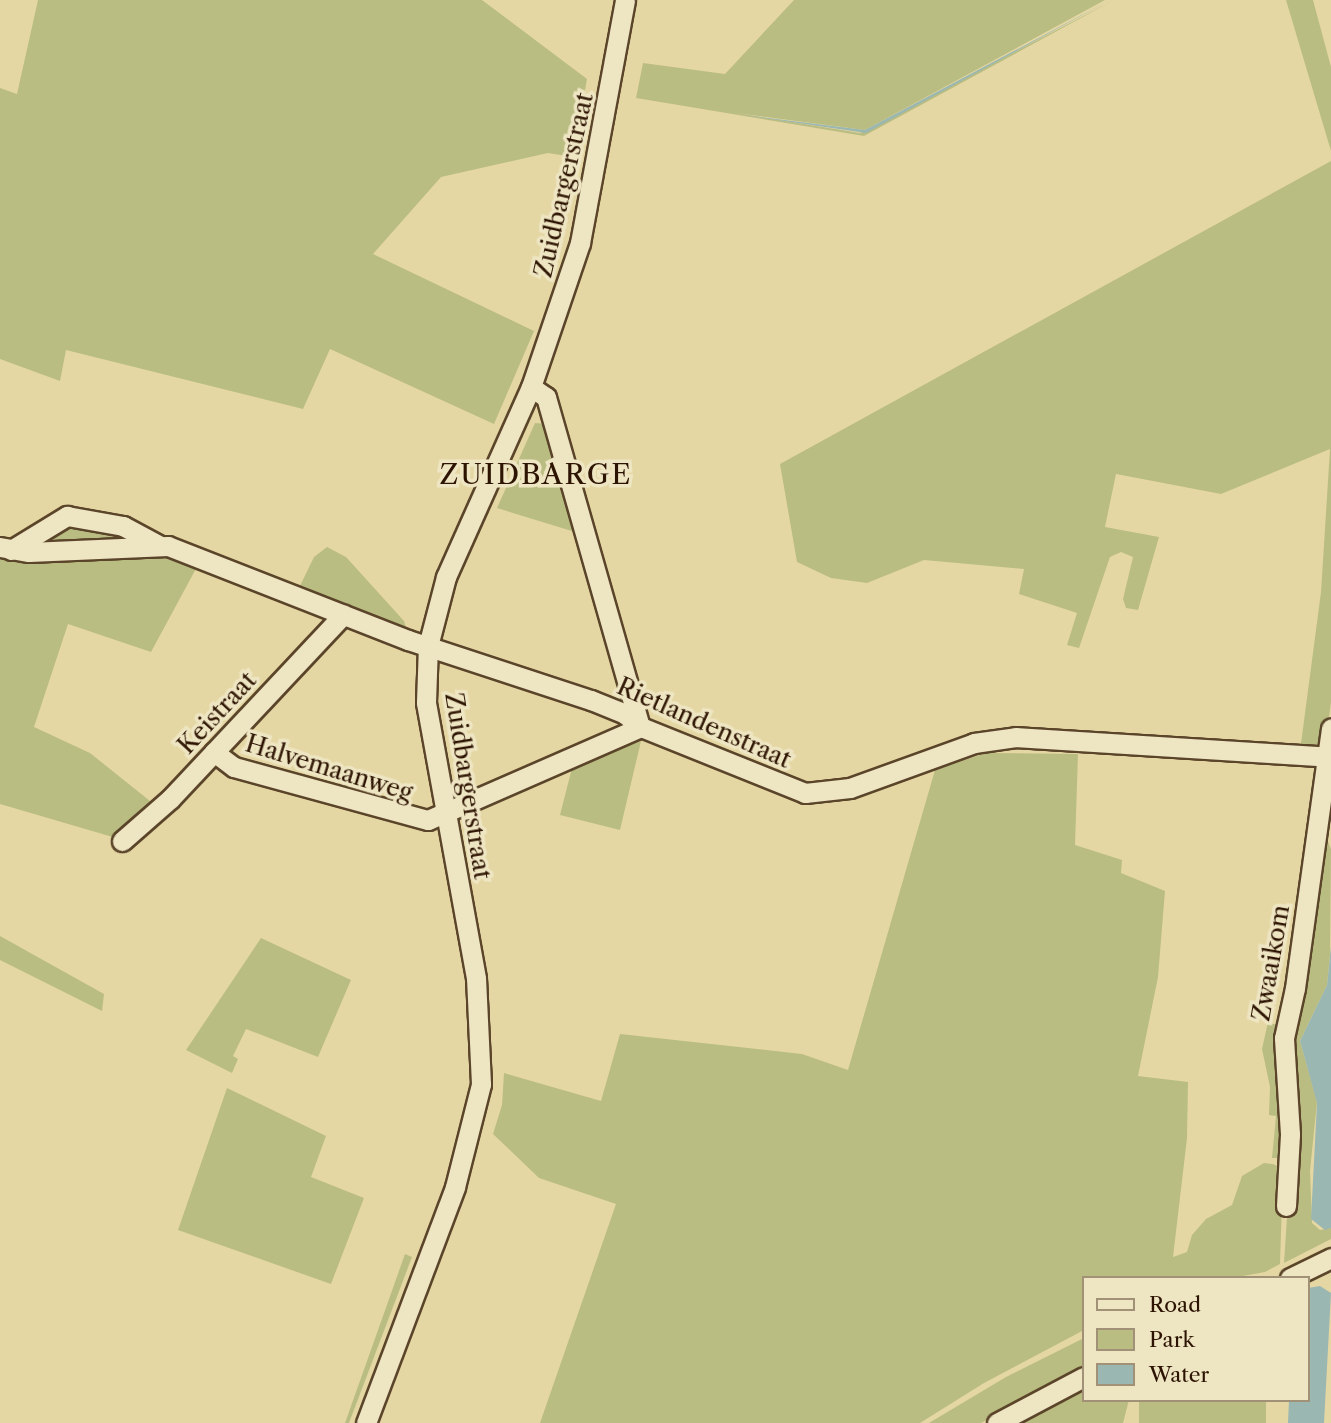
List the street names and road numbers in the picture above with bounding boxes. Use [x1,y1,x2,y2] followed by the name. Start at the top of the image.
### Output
[529,90,599,280] street label: Zuidbargerstraat
[172,666,262,760] street label: Keistraat
[613,672,795,774] street label: Rietlandenstraat
[439,691,497,881] street label: Zuidbargerstraat
[242,729,416,807] street label: Halvemaanweg
[1247,903,1295,1023] street label: Zwaaikom

